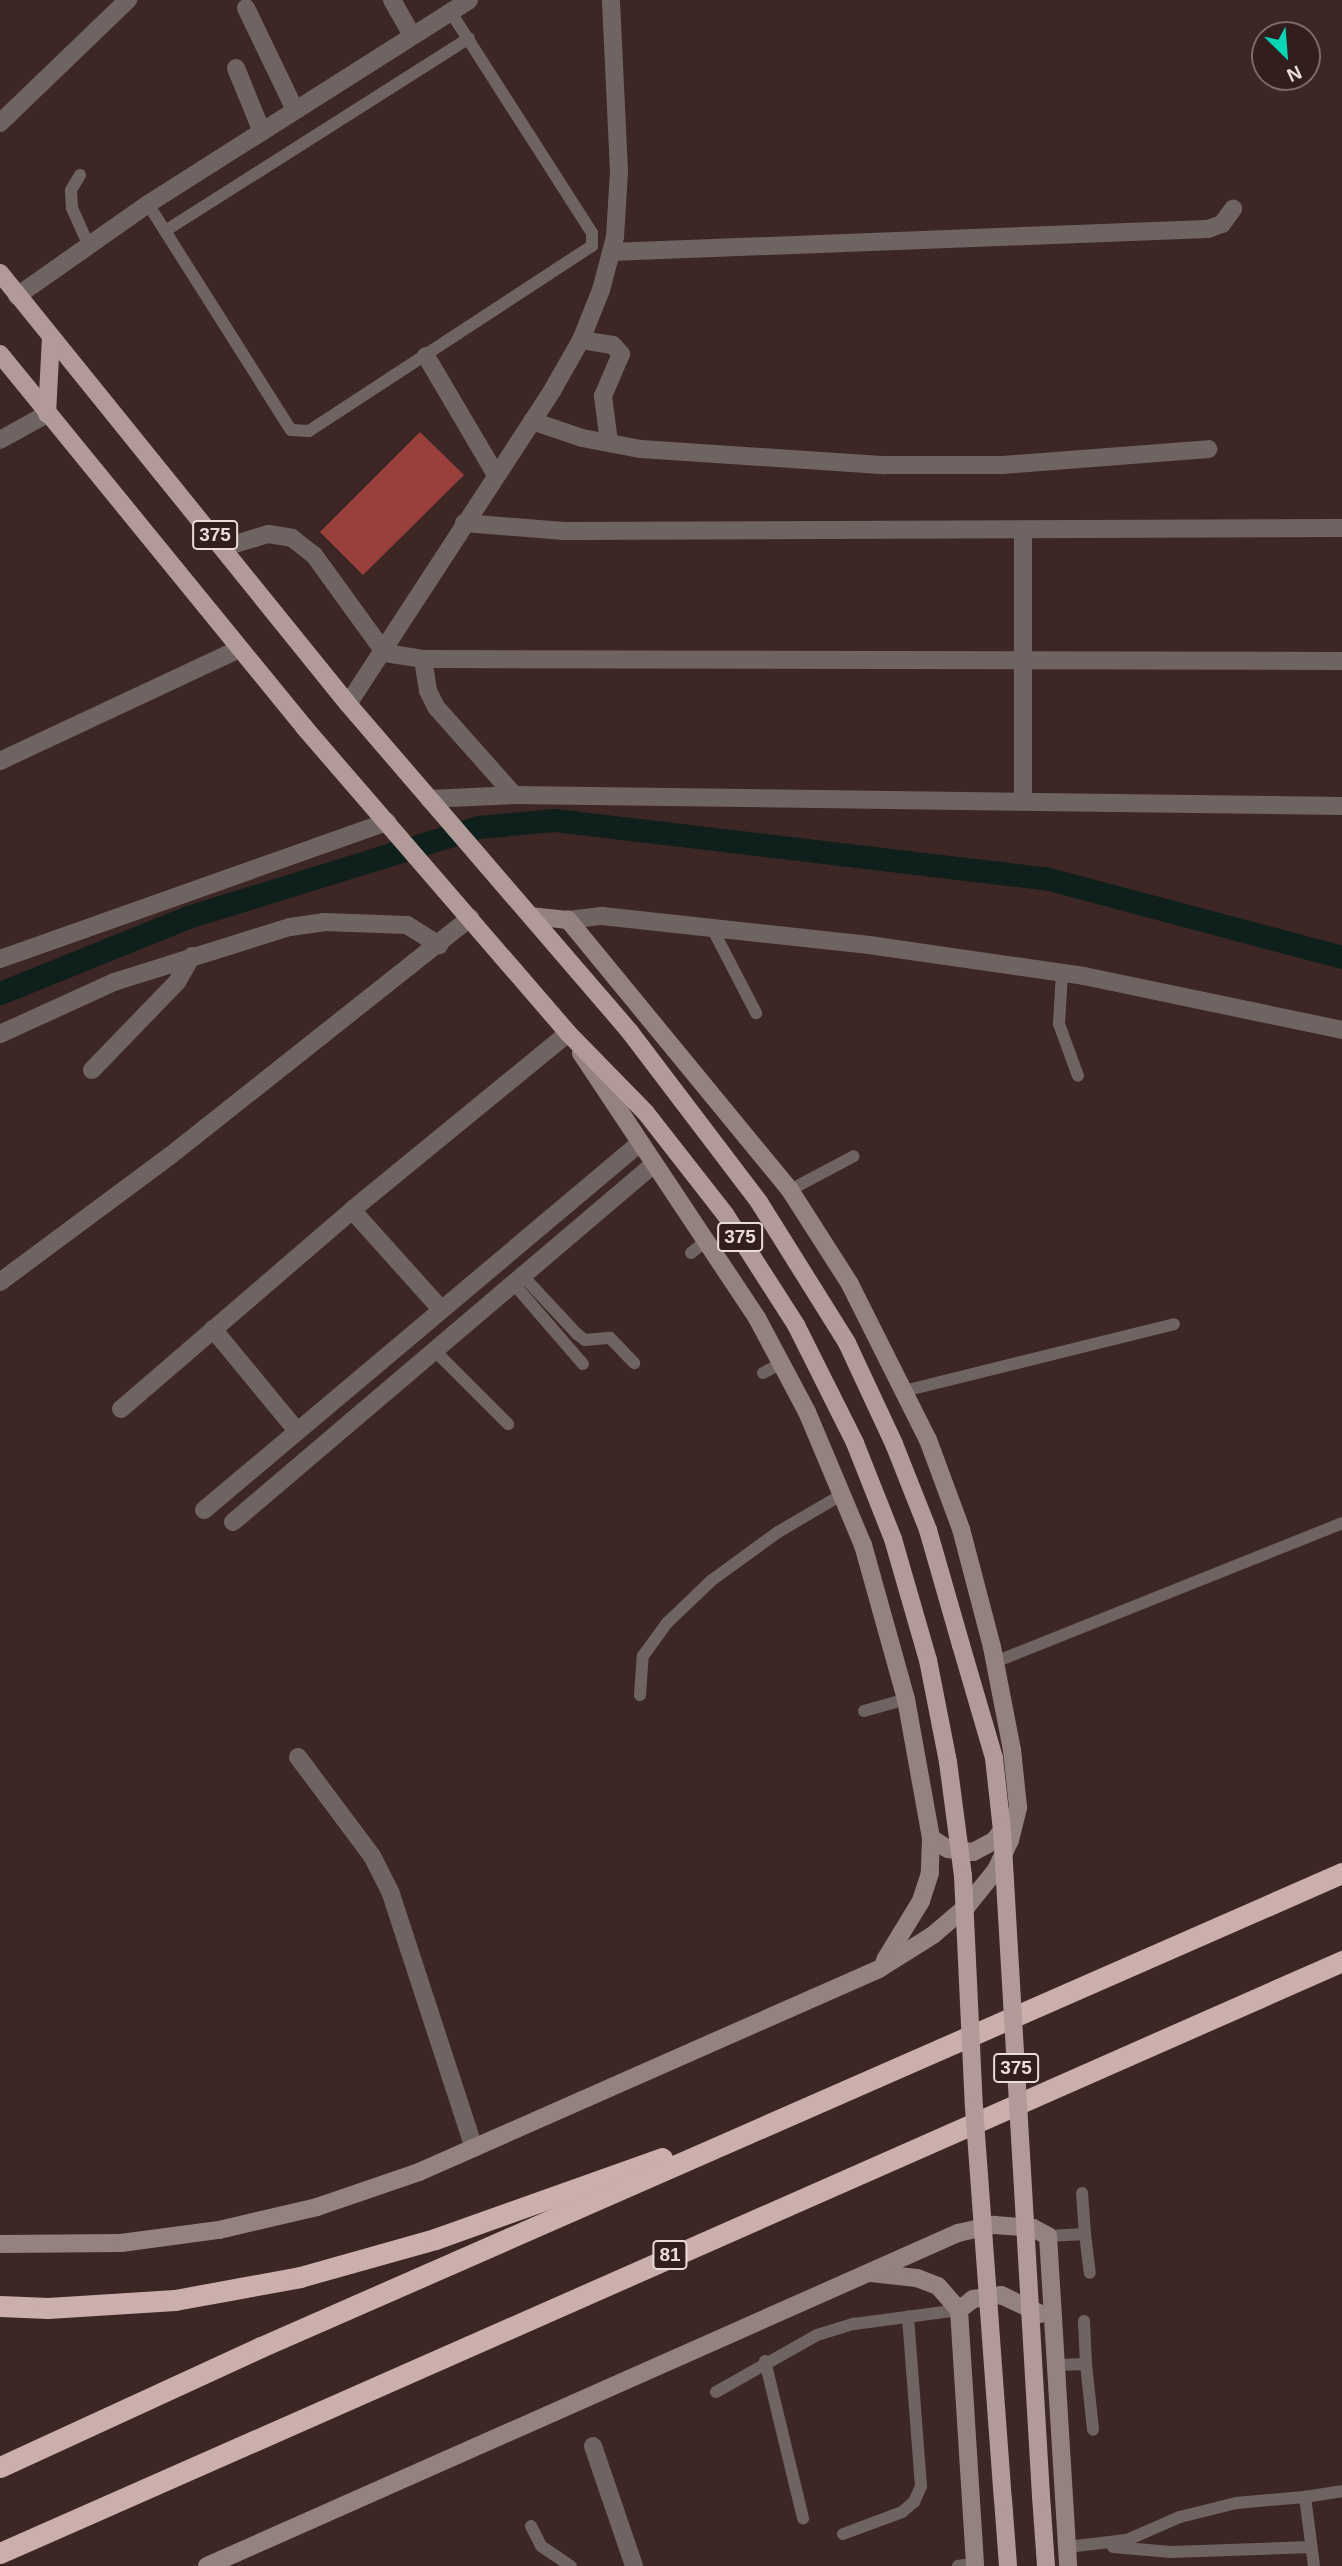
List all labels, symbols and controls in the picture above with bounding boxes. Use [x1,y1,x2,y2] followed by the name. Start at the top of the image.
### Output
[1251,21,1321,91] north arrow
[1284,61,1305,86] text: N
[190,520,240,550] road number: 375
[716,1222,764,1252] road number: 375
[992,2052,1040,2084] road number: 375
[651,2240,689,2270] road number: 81

